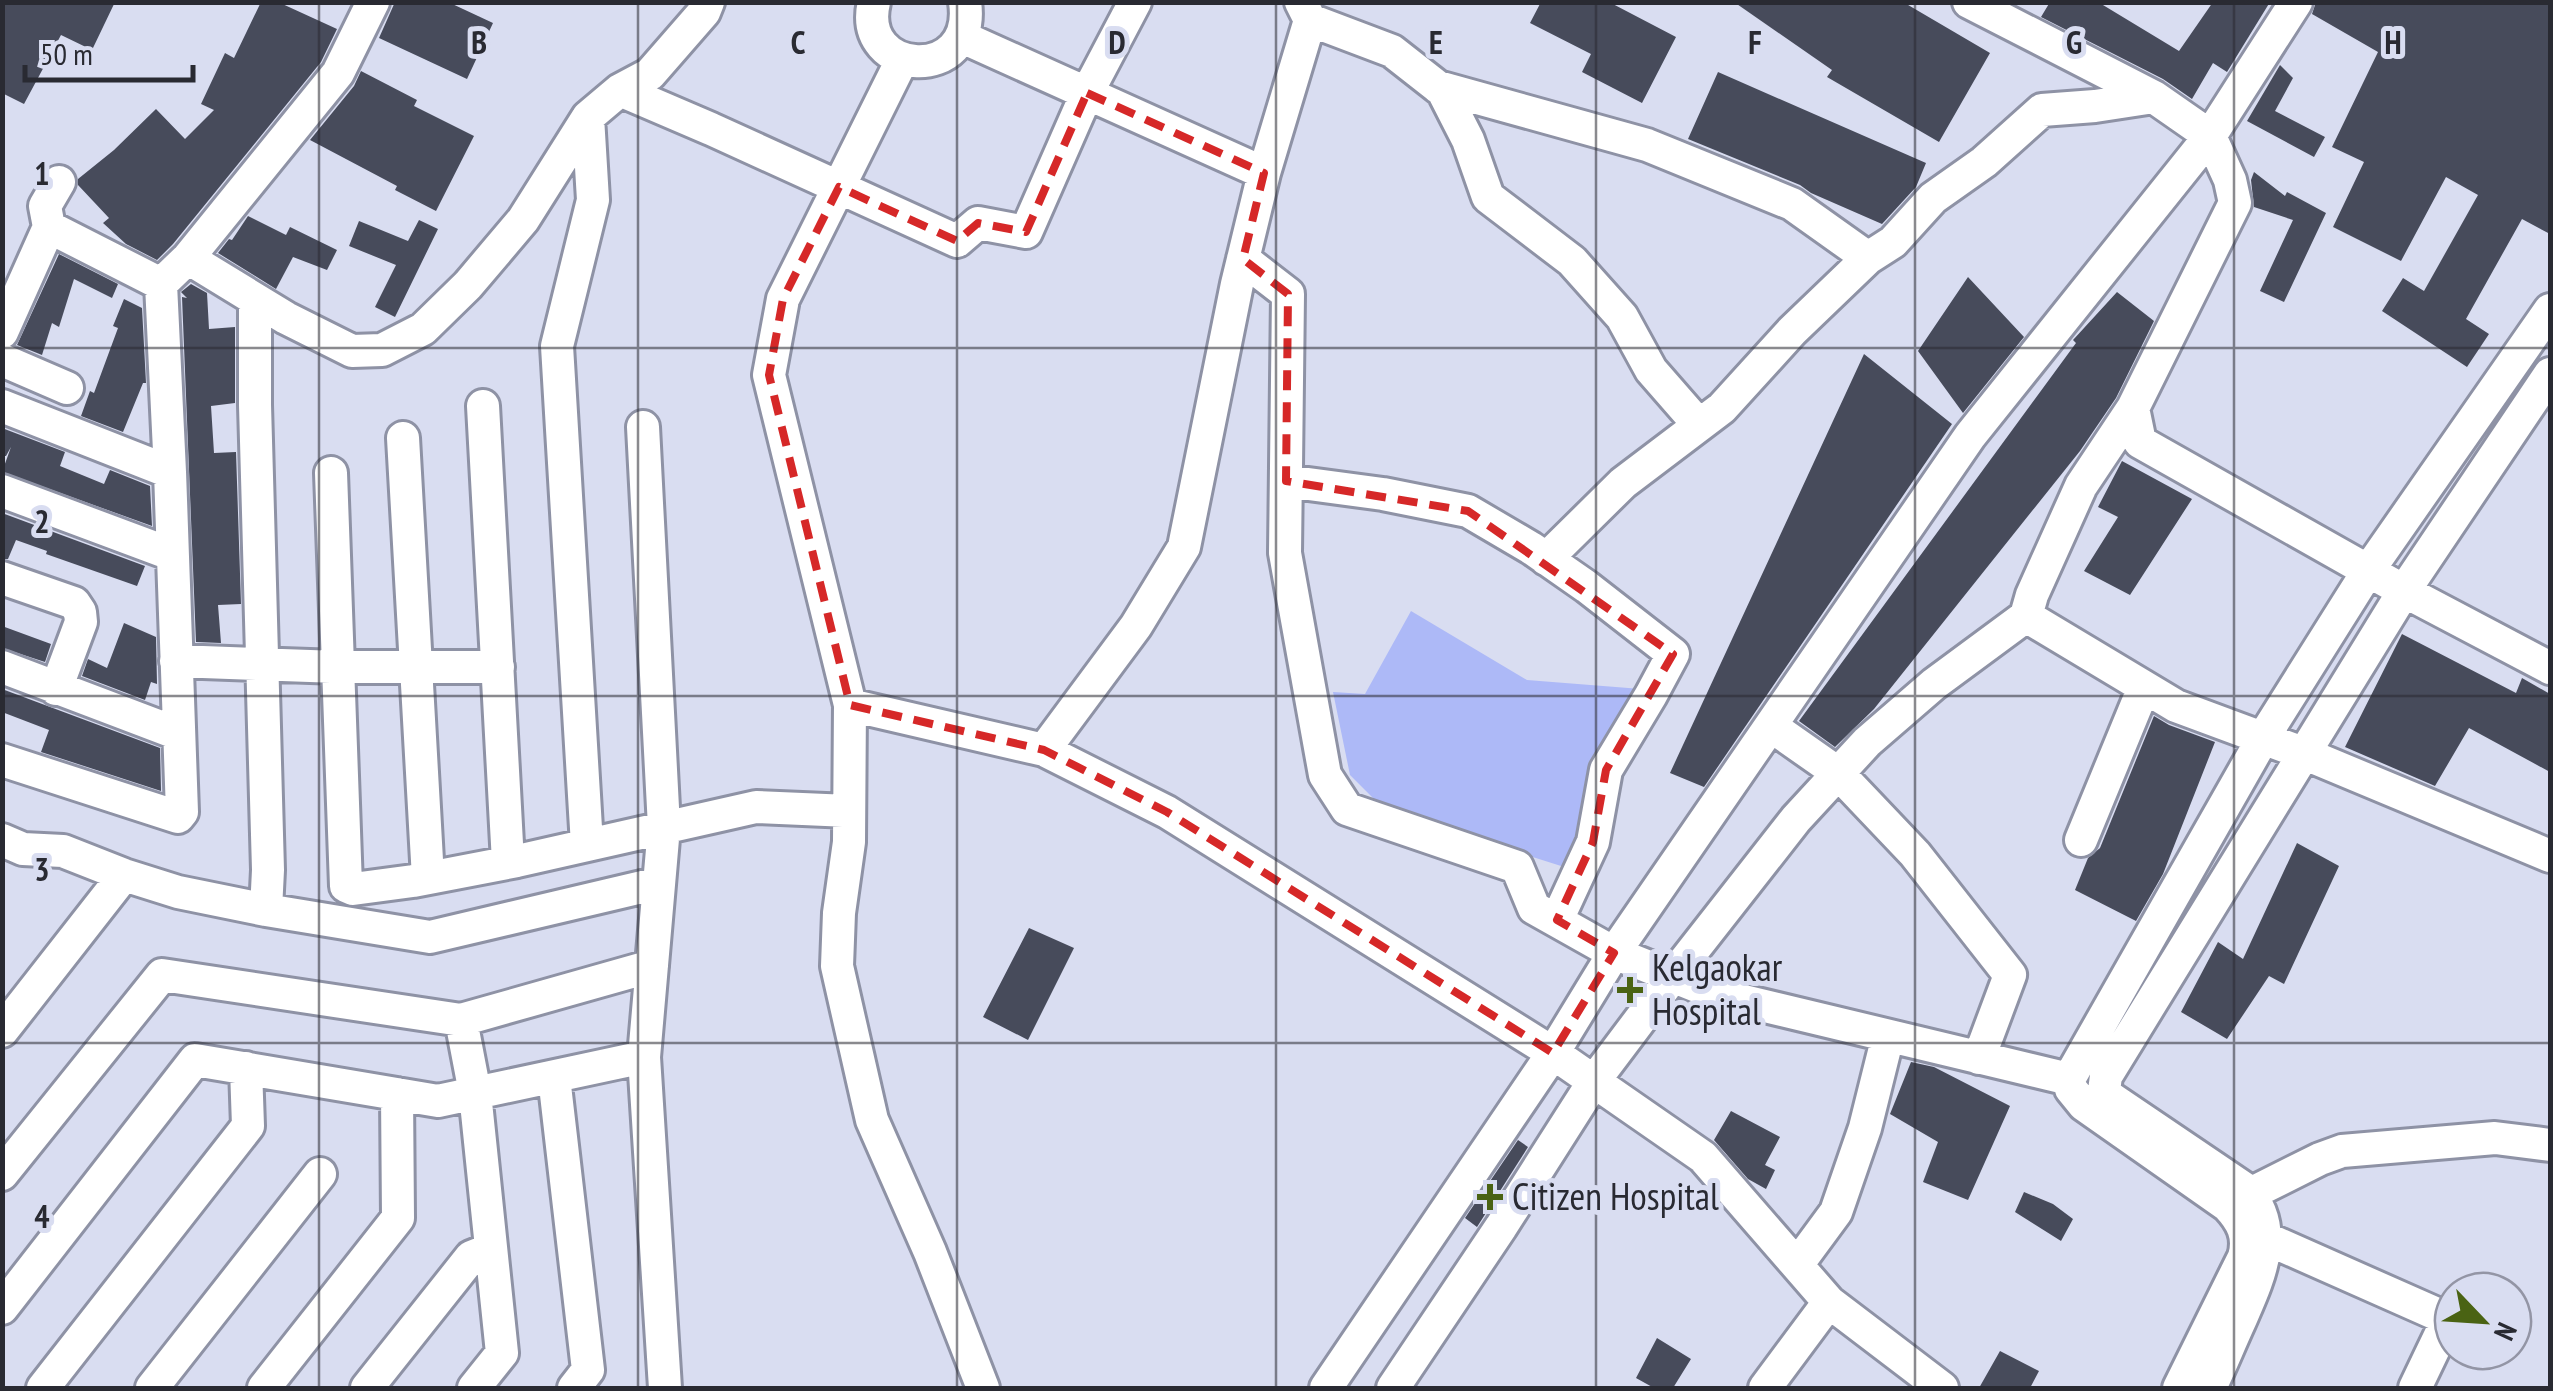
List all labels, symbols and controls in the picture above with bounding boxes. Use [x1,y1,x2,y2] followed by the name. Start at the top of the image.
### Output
[25,20,192,82] scale bar
[471,21,487,63] text: B
[791,21,806,63] text: C
[1108,21,1126,63] text: D
[1429,21,1443,63] text: E
[1748,21,1762,63] text: F
[2066,21,2082,63] text: G
[2384,21,2402,63] text: H
[40,34,93,73] text: 50 m
[34,152,50,194] text: 1
[34,500,50,542] text: 2
[34,848,50,890] text: 3
[1652,942,1783,1035] place label: Kelgaokar Hospital
[1617,977,1643,1003] marker: Kelgaokar Hospital
[1512,1171,1719,1220] place label: Citizen Hospital
[1477,1184,1503,1210] marker: Citizen Hospital
[34,1195,50,1237] text: 4
[2433,1271,2533,1371] north arrow
[2486,1317,2526,1346] text: N

